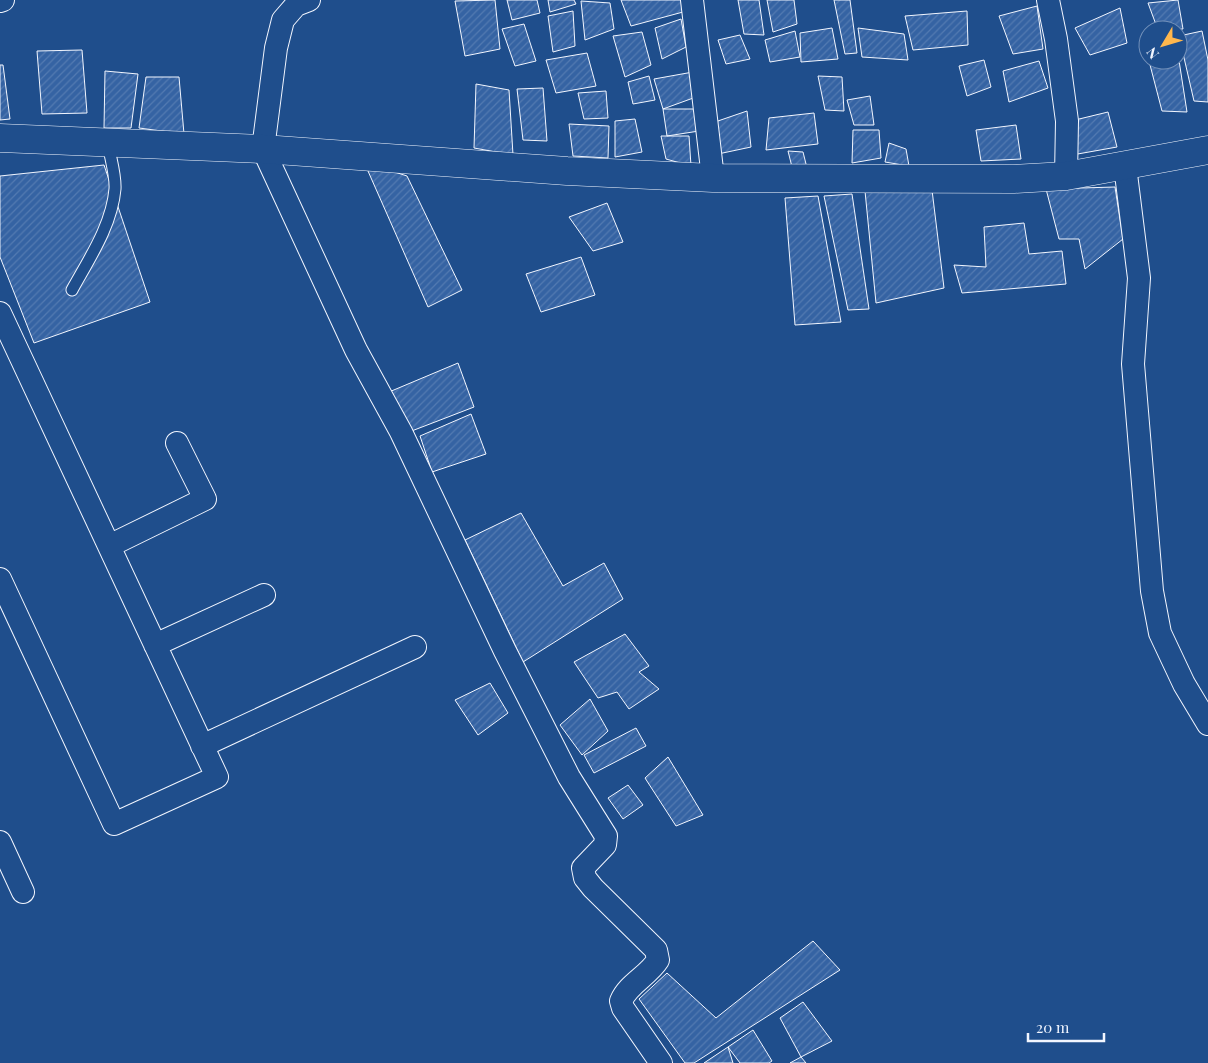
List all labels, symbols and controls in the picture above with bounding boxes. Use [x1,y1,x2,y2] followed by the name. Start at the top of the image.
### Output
[1138,20,1188,70] north arrow
[1142,43,1163,63] text: N
[1028,1010,1104,1042] scale bar
[1036,1017,1070,1037] text: 20 m

